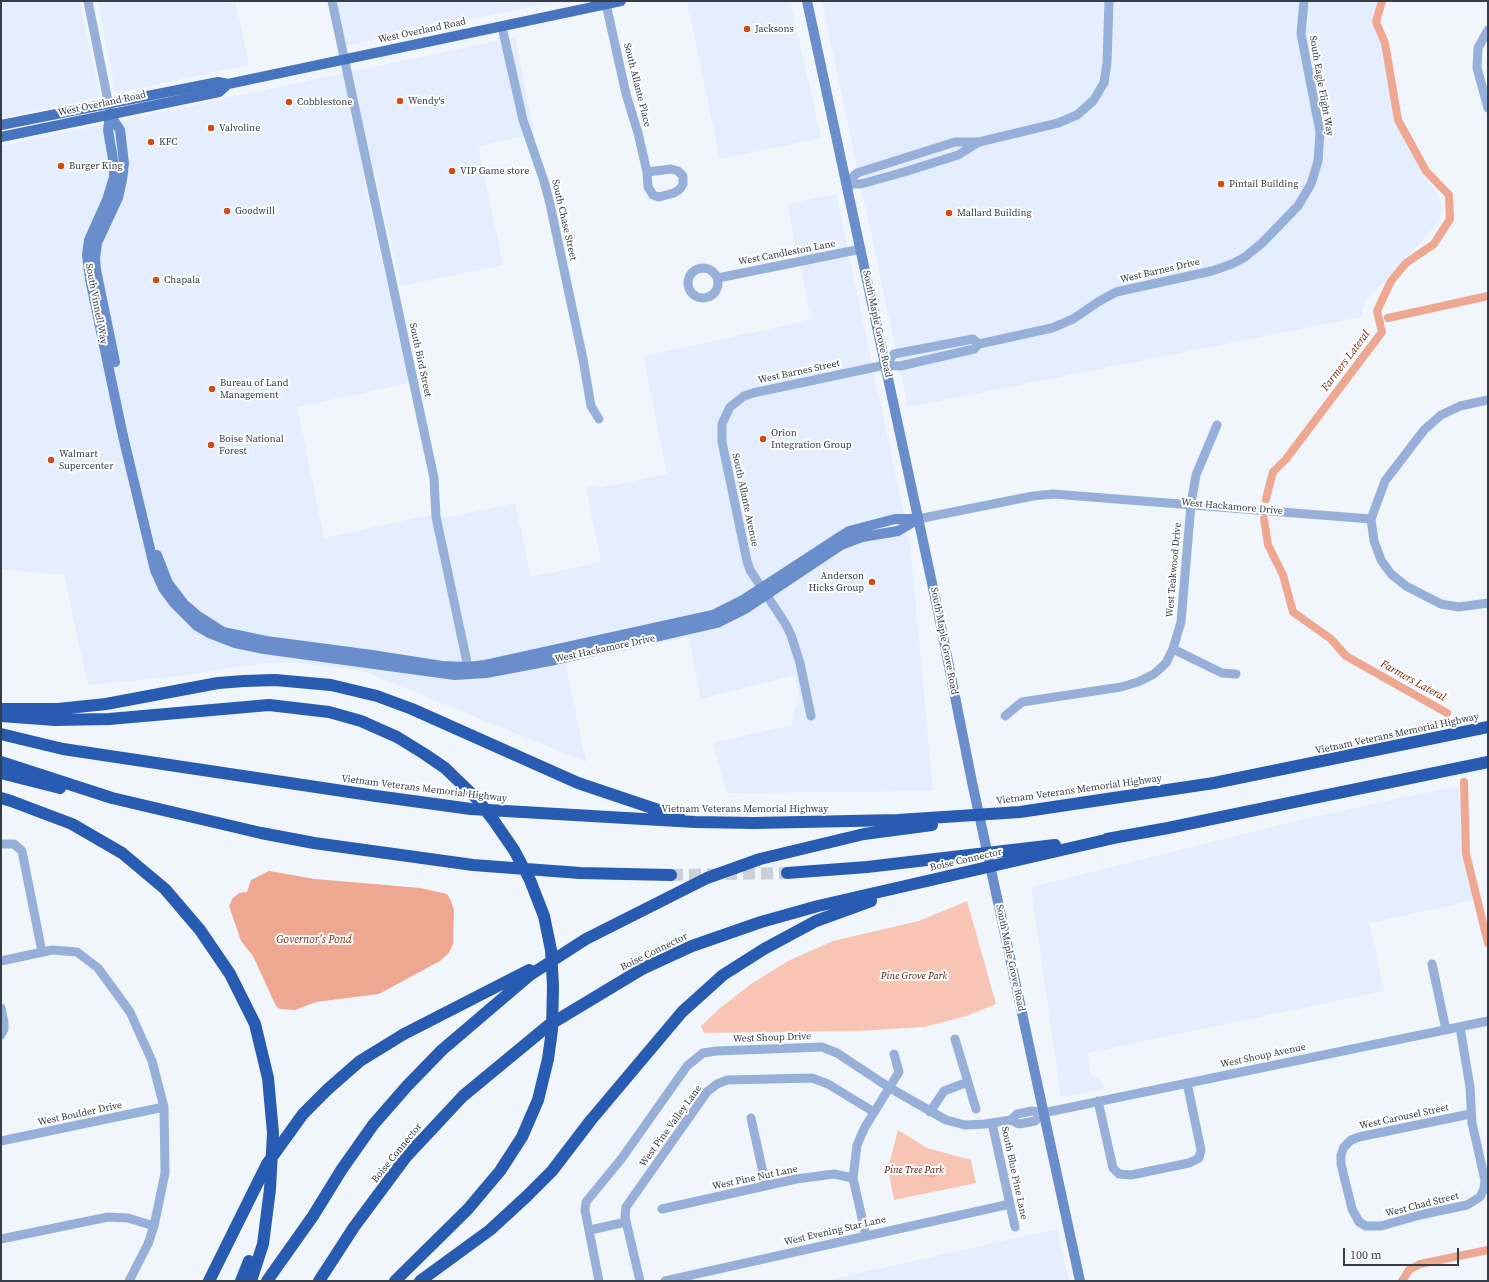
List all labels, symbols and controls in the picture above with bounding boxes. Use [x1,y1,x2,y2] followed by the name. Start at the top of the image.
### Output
[377,16,467,46] street label: West Overland Road
[755,23,794,35] place label: Jacksons
[742,24,752,34] marker: Jacksons
[1306,35,1336,137] street label: South Eagle Flight Way
[621,42,653,128] street label: South Allante Place
[57,89,147,119] street label: West Overland Road
[408,95,445,107] place label: Wendy's
[297,96,352,108] place label: Cobblestone
[395,96,405,106] marker: Wendy's
[284,97,294,107] marker: Cobblestone
[219,122,260,134] place label: Valvoline
[206,123,216,133] marker: Valvoline
[159,136,178,148] place label: KFC
[146,137,156,147] marker: KFC
[69,160,123,172] place label: Burger King
[56,161,66,171] marker: Burger King
[460,165,529,177] place label: VIP Game store
[447,166,457,176] marker: VIP Game store
[549,178,579,262] street label: South Chase Street
[1229,178,1298,190] place label: Pintail Building
[1216,179,1226,189] marker: Pintail Building
[235,205,275,217] place label: Goodwill
[222,206,232,216] marker: Goodwill
[957,207,1032,219] place label: Mallard Building
[944,208,954,218] marker: Mallard Building
[737,238,837,268] street label: West Candleston Lane
[1119,256,1201,286] street label: West Barnes Drive
[82,263,110,345] street label: South Vinnell Way
[860,269,894,379] street label: South Maple Grove Road
[164,274,200,286] place label: Chapala
[151,275,161,285] marker: Chapala
[406,322,434,398] street label: South Bird Street
[1319,328,1373,394] water label: Farmers Lateral
[757,357,841,387] street label: West Barnes Street
[220,377,288,400] place label: Bureau of Land Management
[207,384,217,394] marker: Bureau of Land Management
[771,427,851,450] place label: Orion Integration Group
[219,433,284,456] place label: Boise National Forest
[758,434,768,444] marker: Orion Integration Group
[206,440,216,450] marker: Boise National Forest
[59,448,113,472] place label: Walmart Supercenter
[729,452,761,548] street label: South Allante Avenue
[46,455,56,465] marker: Walmart Supercenter
[1181,497,1283,517] street label: West Hackamore Drive
[1164,522,1184,618] street label: West Teakwood Drive
[808,570,864,594] place label: Anderson Hicks Group
[867,577,877,587] marker: Anderson Hicks Group
[928,586,960,696] street label: South Maple Grove Road
[554,633,656,665] street label: West Hackamore Drive
[1378,658,1448,704] water label: Farmers Lateral
[1314,711,1480,757] street label: Vietnam Veterans Memorial Highway
[996,772,1162,808] street label: Vietnam Veterans Memorial Highway
[340,773,508,805] street label: Vietnam Veterans Memorial Highway
[662,803,828,815] street label: Vietnam Veterans Memorial Highway
[929,846,1003,874] street label: Boise Connector
[993,903,1027,1013] street label: South Maple Grove Road
[618,931,690,973] street label: Boise Connector
[276,933,352,947] water label: Governor's Pond
[881,970,947,982] park label: Pine Grove Park
[733,1031,811,1045] street label: West Shoup Drive
[1219,1041,1307,1071] street label: West Shoup Avenue
[637,1083,705,1169] street label: West Pine Valley Lane
[37,1099,123,1129] street label: West Boulder Drive
[1358,1102,1450,1132] street label: West Carousel Street
[369,1121,425,1185] street label: Boise Connector
[998,1125,1030,1221] street label: South Blue Pine Lane
[711,1163,799,1193] street label: West Pine Nut Lane
[884,1164,944,1176] park label: Pine Tree Park
[1384,1190,1460,1220] street label: West Chad Street
[783,1213,887,1249] street label: West Evening Star Lane
[1345,1240,1461,1266] scale bar
[1350,1247,1382,1263] text: 100 m

